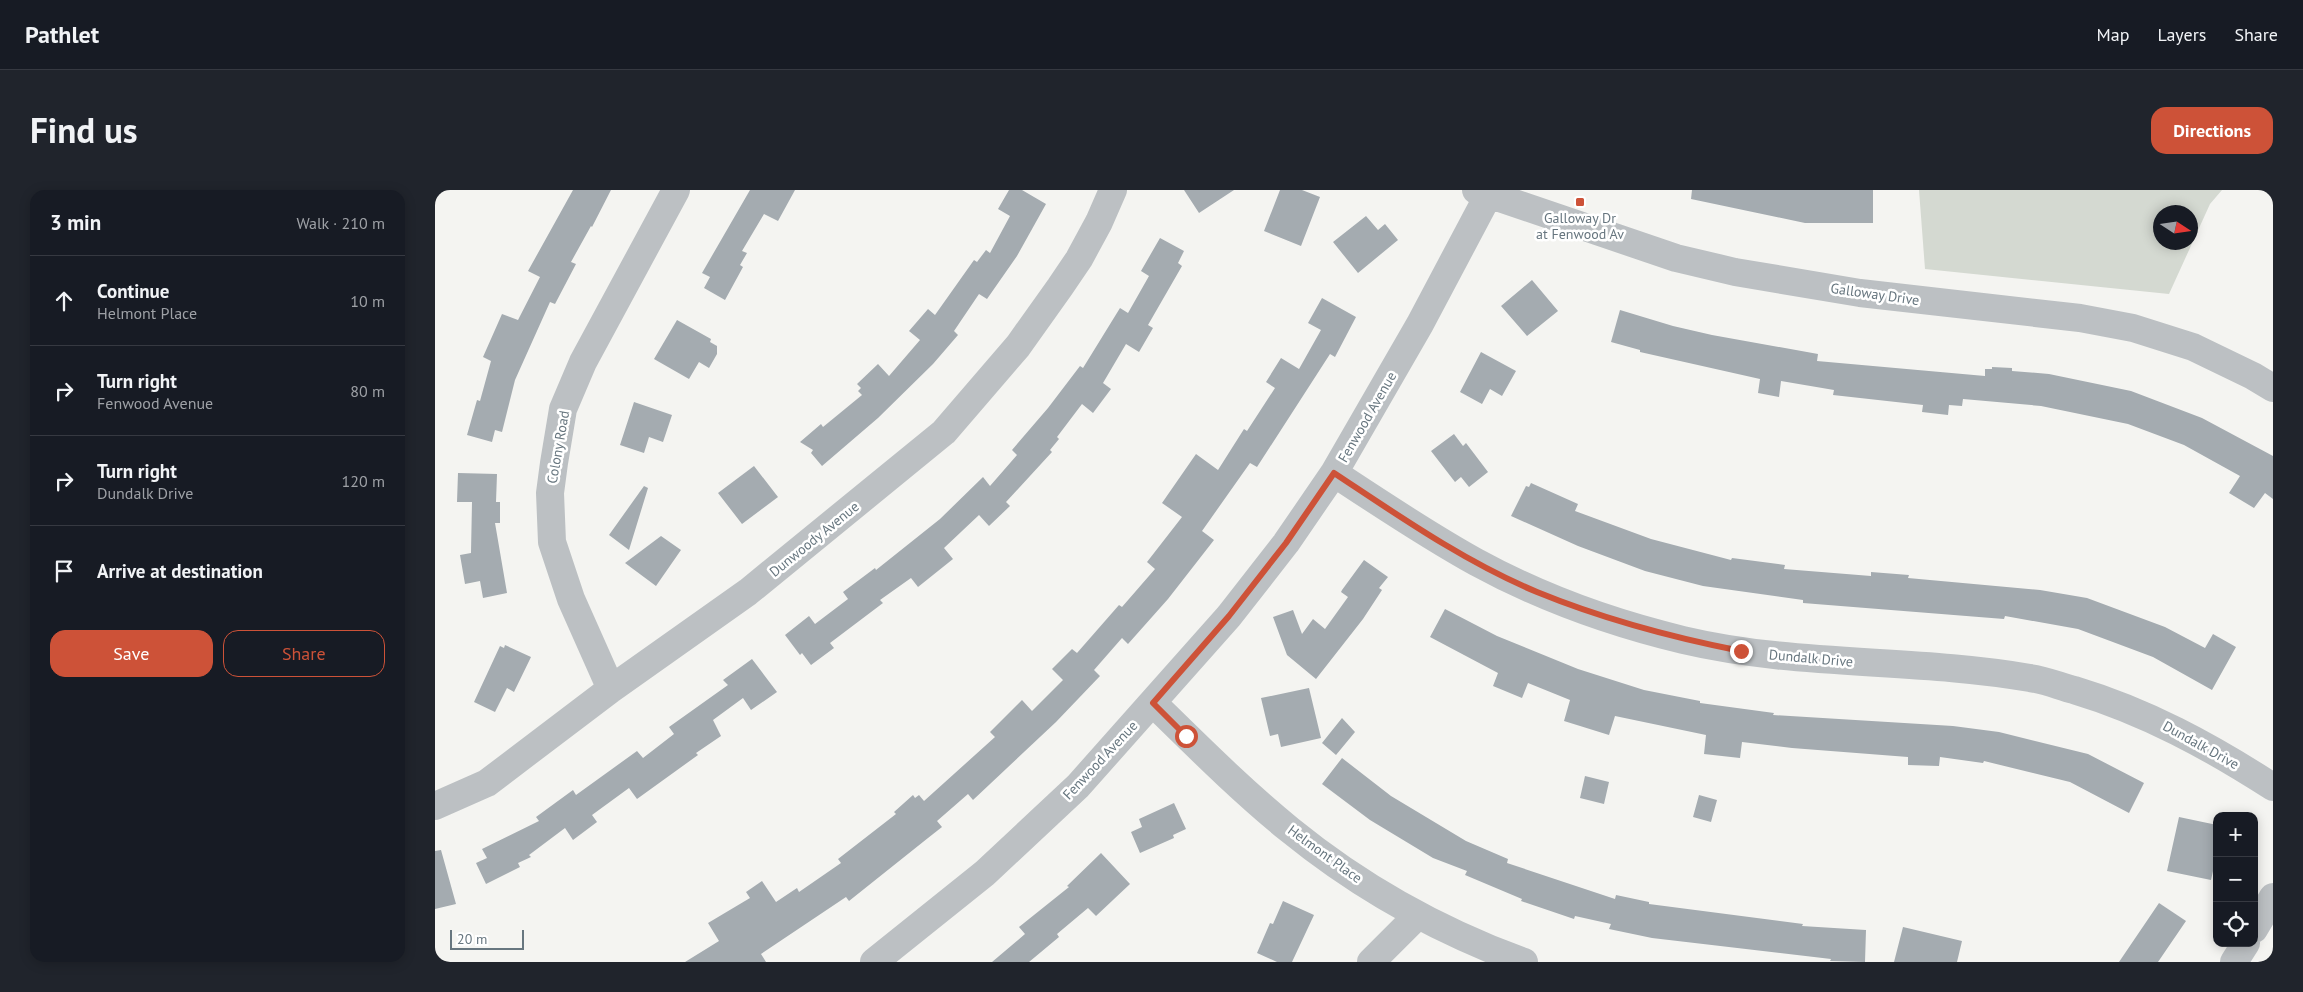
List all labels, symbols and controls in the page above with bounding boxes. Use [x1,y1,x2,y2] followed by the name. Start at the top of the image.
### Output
[25,19,99,50] text: Pathlet
[2097,23,2129,46] text: Map
[2157,23,2206,46] text: Layers
[2234,23,2278,46] text: Share
[30,107,138,153] text: Find us
[2151,107,2273,154] button: Directions
[1574,196,1586,208] marker: Galloway Dr at Fenwood Av
[2153,205,2198,250] north arrow
[50,209,101,236] text: 3 min
[1536,209,1624,243] place label: Galloway Dr at Fenwood Av
[296,213,385,233] text: Walk · 210 m
[97,279,169,303] text: Continue
[1829,279,1921,309] street label: Galloway Drive
[50,287,78,315] icon: ahead
[350,291,385,311] text: 10 m
[97,303,197,323] text: Helmont Place
[1334,368,1400,466] street label: Fenwood Avenue
[97,369,177,393] text: Turn right
[50,377,78,405] icon: right
[350,381,385,401] text: 80 m
[97,393,213,413] text: Fenwood Avenue
[543,409,573,485] street label: Colony Road
[97,459,177,483] text: Turn right
[50,467,78,495] icon: right
[342,471,385,491] text: 120 m
[97,483,193,503] text: Dundalk Drive
[766,497,862,581] street label: Dunwoody Avenue
[50,557,78,585] icon: arrive
[97,559,263,583] text: Arrive at destination
[50,630,213,677] button: Save
[223,630,385,677] button: Share
[1730,640,1753,663] route end
[1768,645,1854,671] street label: Dundalk Drive
[1059,717,1141,803] street label: Fenwood Avenue
[2160,717,2242,773] street label: Dundalk Drive
[1175,725,1198,748] route start
[2213,812,2258,947] map controls
[2213,812,2258,857] button: +
[1284,821,1366,887] street label: Helmont Place
[2213,857,2258,902] button: −
[2213,902,2258,947] button: locate
[450,927,524,950] scale bar
[457,930,487,948] text: 20 m

